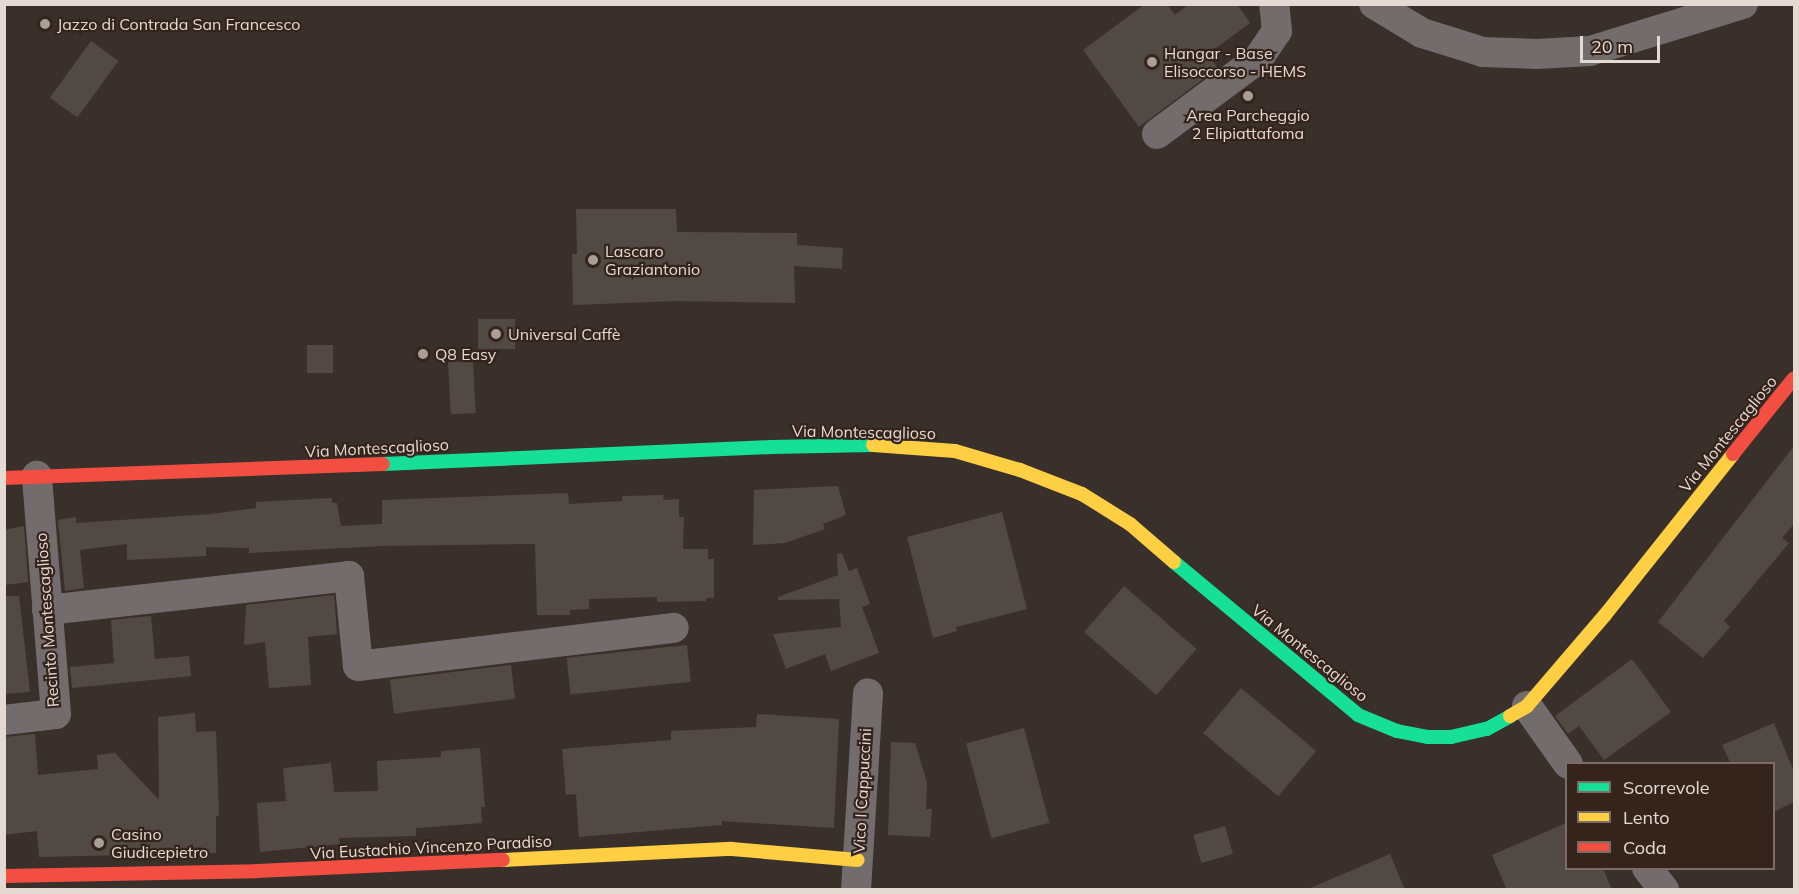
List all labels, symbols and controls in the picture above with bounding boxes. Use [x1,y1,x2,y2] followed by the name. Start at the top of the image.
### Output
[57,14,300,34] place label: Jazzo di Contrada San Francesco
[38,17,52,31] marker: Jazzo di Contrada San Francesco
[1583,24,1662,62] scale bar
[1591,35,1633,58] text: 20 m
[1164,43,1306,81] place label: Hangar - Base Elisoccorso - HEMS
[1145,55,1159,69] marker: Hangar - Base Elisoccorso - HEMS
[1241,89,1255,103] marker: Area Parcheggio 2 Elipiattafoma
[1186,105,1310,143] place label: Area Parcheggio 2 Elipiattafoma
[605,241,700,279] place label: Lascaro Graziantonio
[586,253,600,267] marker: Lascaro Graziantonio
[508,324,621,344] place label: Universal Caffè
[489,327,503,341] marker: Universal Caffè
[435,344,496,364] place label: Q8 Easy
[416,347,430,361] marker: Q8 Easy
[1675,372,1781,496] street label: Via Montescaglioso
[792,421,936,443] street label: Via Montescaglioso
[305,435,449,461] street label: Via Montescaglioso
[31,532,63,708] street label: Recinto Montescaglioso
[1248,600,1372,706] street label: Via Montescaglioso
[849,728,875,854] street label: Vico I Cappuccini
[1565,762,1775,870] legend
[1623,776,1710,799] text: Scorrevole
[1623,806,1670,829] text: Lento
[111,824,208,862] place label: Casino Giudicepietro
[310,831,552,863] street label: Via Eustachio Vincenzo Paradiso
[92,836,106,850] marker: Casino Giudicepietro
[1623,836,1667,859] text: Coda

